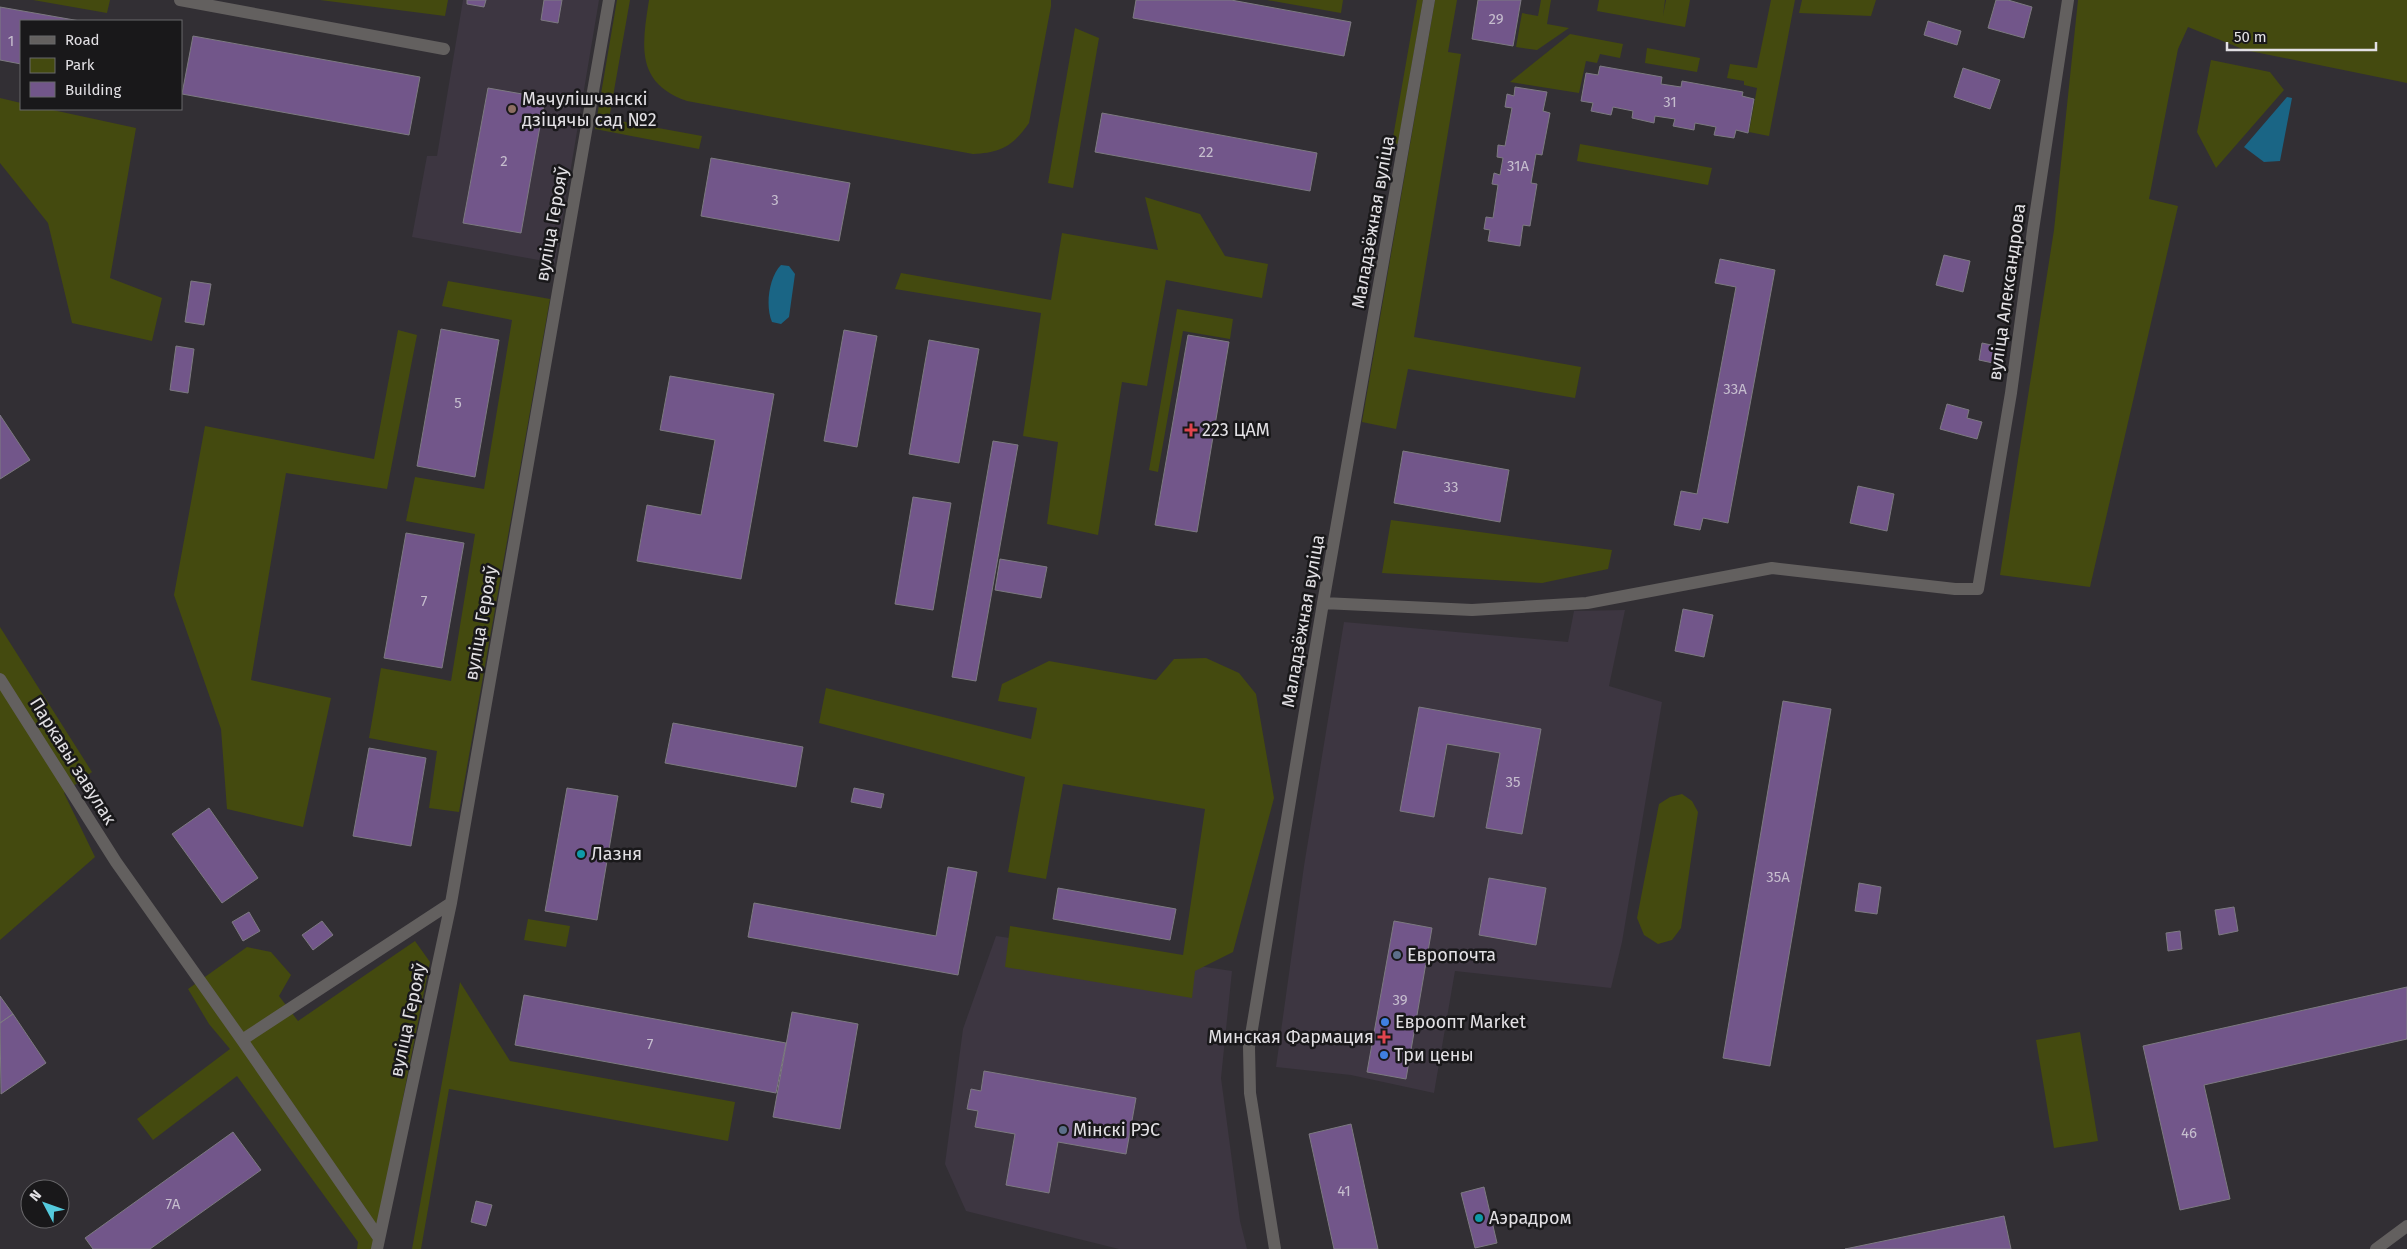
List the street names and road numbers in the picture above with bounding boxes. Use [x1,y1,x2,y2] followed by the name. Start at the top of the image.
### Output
[1347,134,1399,310] street label: Маладзёжная вуліца
[531,165,573,283] street label: вуліца Герояў
[1984,202,2030,382] street label: вуліца Александрова
[1277,533,1329,709] street label: Маладзёжная вуліца
[460,564,502,682] street label: вуліца Герояў
[25,693,121,829] street label: Паркавы завулак
[385,961,431,1079] street label: вуліца Герояў

